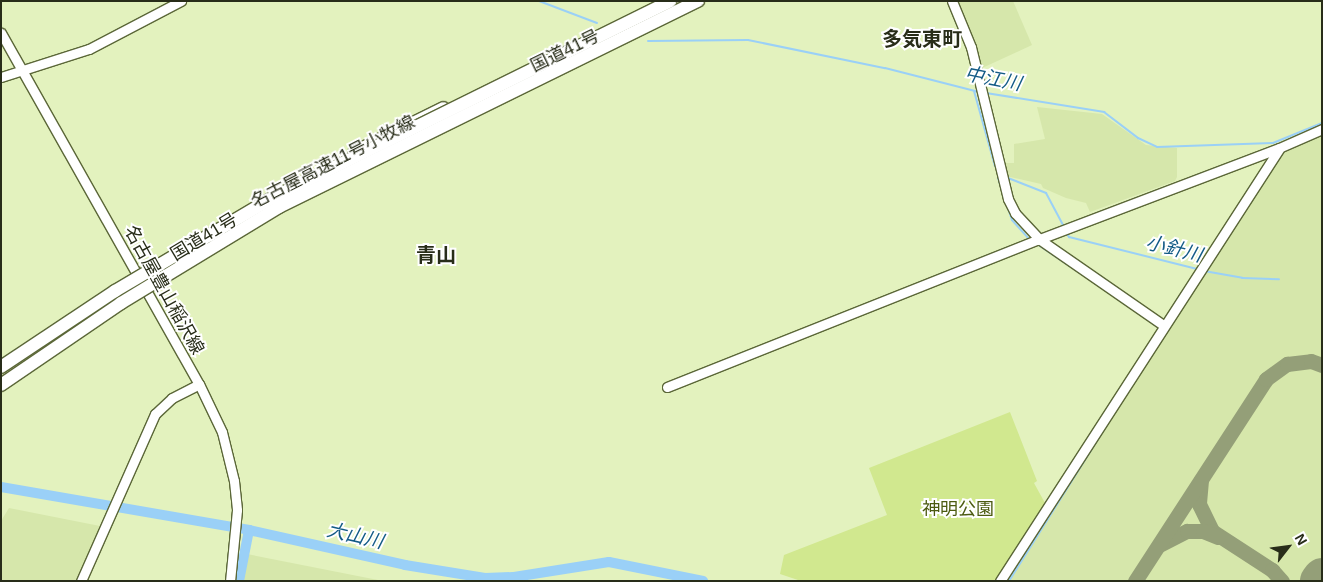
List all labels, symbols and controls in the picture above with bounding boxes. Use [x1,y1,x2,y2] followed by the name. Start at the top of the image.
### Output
[527,25,603,77] street label: 国道41号
[882,27,962,51] district label: 多気東町
[963,62,1023,96] water label: 中江川
[248,111,418,213] street label: 名古屋高速11号小牧線
[167,209,241,265] street label: 国道41号
[120,222,208,358] street label: 名古屋豊山稲沢線
[1144,231,1204,267] water label: 小針川
[416,243,456,267] district label: 青山
[922,498,994,520] park label: 神明公園
[325,518,385,554] water label: 大山川
[1263,522,1313,572] north arrow
[1292,531,1310,548] text: N

